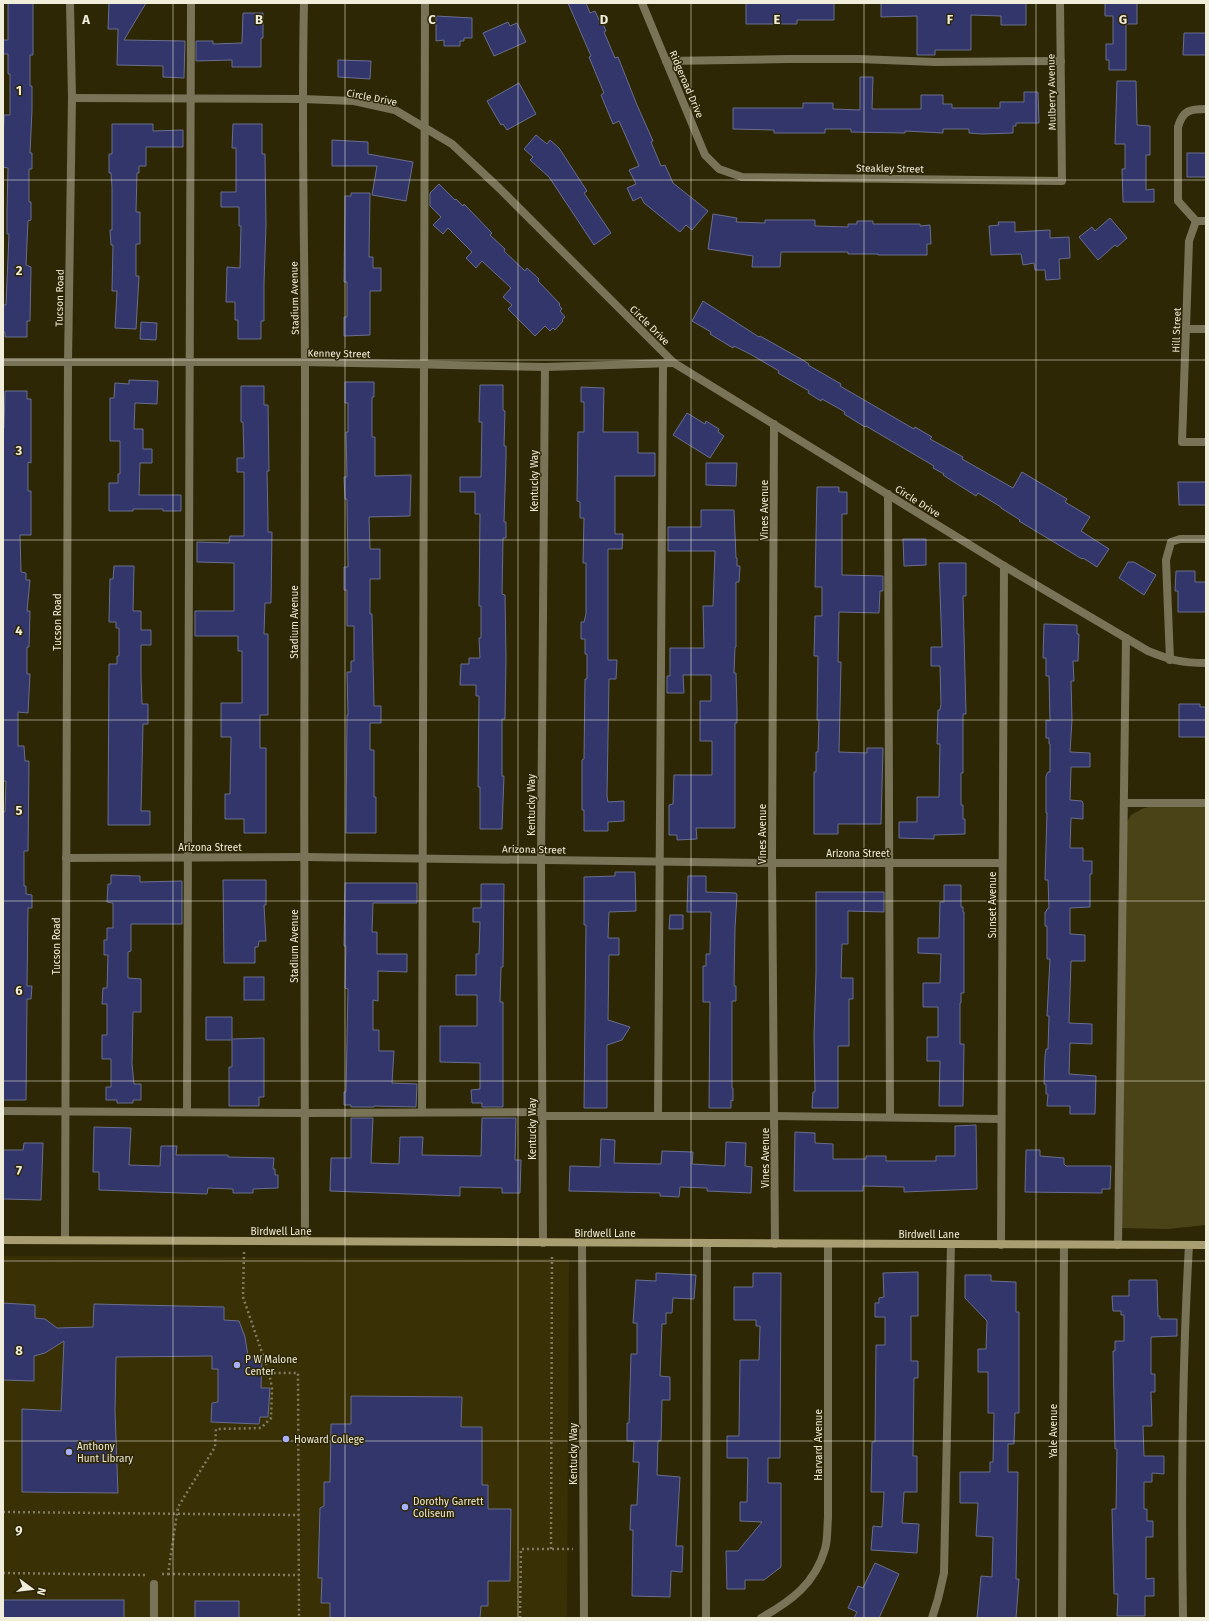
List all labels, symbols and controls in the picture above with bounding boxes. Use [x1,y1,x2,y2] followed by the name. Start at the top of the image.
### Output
[81,12,90,27] text: A
[255,12,263,27] text: B
[428,12,436,27] text: C
[600,12,609,27] text: D
[774,12,781,27] text: E
[947,12,954,27] text: F
[1119,12,1127,27] text: G
[666,49,706,120] street label: Ridgeroad Drive
[1045,54,1059,130] street label: Mulberry Avenue
[16,83,22,98] text: 1
[346,87,398,109] street label: Circle Drive
[856,162,924,176] street label: Steakley Street
[288,261,302,335] street label: Stadium Avenue
[16,263,23,278] text: 2
[53,269,67,327] street label: Tucson Road
[627,303,672,348] street label: Circle Drive
[1170,307,1184,353] street label: Hill Street
[307,347,371,361] street label: Kenney Street
[15,443,23,458] text: 3
[529,450,541,512] street label: Kentucky Way
[759,480,771,540] street label: Vines Avenue
[893,483,942,521] street label: Circle Drive
[289,585,301,659] street label: Stadium Avenue
[52,593,64,651] street label: Tucson Road
[15,623,23,638] text: 4
[526,774,538,836] street label: Kentucky Way
[16,803,23,818] text: 5
[757,804,769,864] street label: Vines Avenue
[178,842,242,854] street label: Arizona Street
[502,843,566,857] street label: Arizona Street
[826,848,890,860] street label: Arizona Street
[987,872,999,938] street label: Sunset Avenue
[289,909,301,983] street label: Stadium Avenue
[51,917,63,975] street label: Tucson Road
[15,983,23,998] text: 6
[527,1098,539,1160] street label: Kentucky Way
[760,1128,772,1188] street label: Vines Avenue
[16,1163,22,1178] text: 7
[250,1226,312,1238] street label: Birdwell Lane
[574,1228,636,1240] street label: Birdwell Lane
[898,1229,960,1241] street label: Birdwell Lane
[15,1343,23,1358] text: 8
[245,1354,298,1378] place label: P W Malone Center
[232,1360,242,1370] marker: P W Malone Center
[1048,1404,1060,1458] street label: Yale Avenue
[813,1409,825,1481] street label: Harvard Avenue
[568,1423,580,1485] street label: Kentucky Way
[281,1434,291,1444] marker: Howard College
[294,1434,364,1446] place label: Howard College
[77,1441,133,1465] place label: Anthony Hunt Library
[64,1447,74,1457] marker: Anthony Hunt Library
[413,1496,484,1520] place label: Dorothy Garrett Coliseum
[400,1502,410,1512] marker: Dorothy Garrett Coliseum
[15,1523,23,1538] text: 9
[12,1569,52,1609] north arrow
[34,1586,48,1597] text: N

